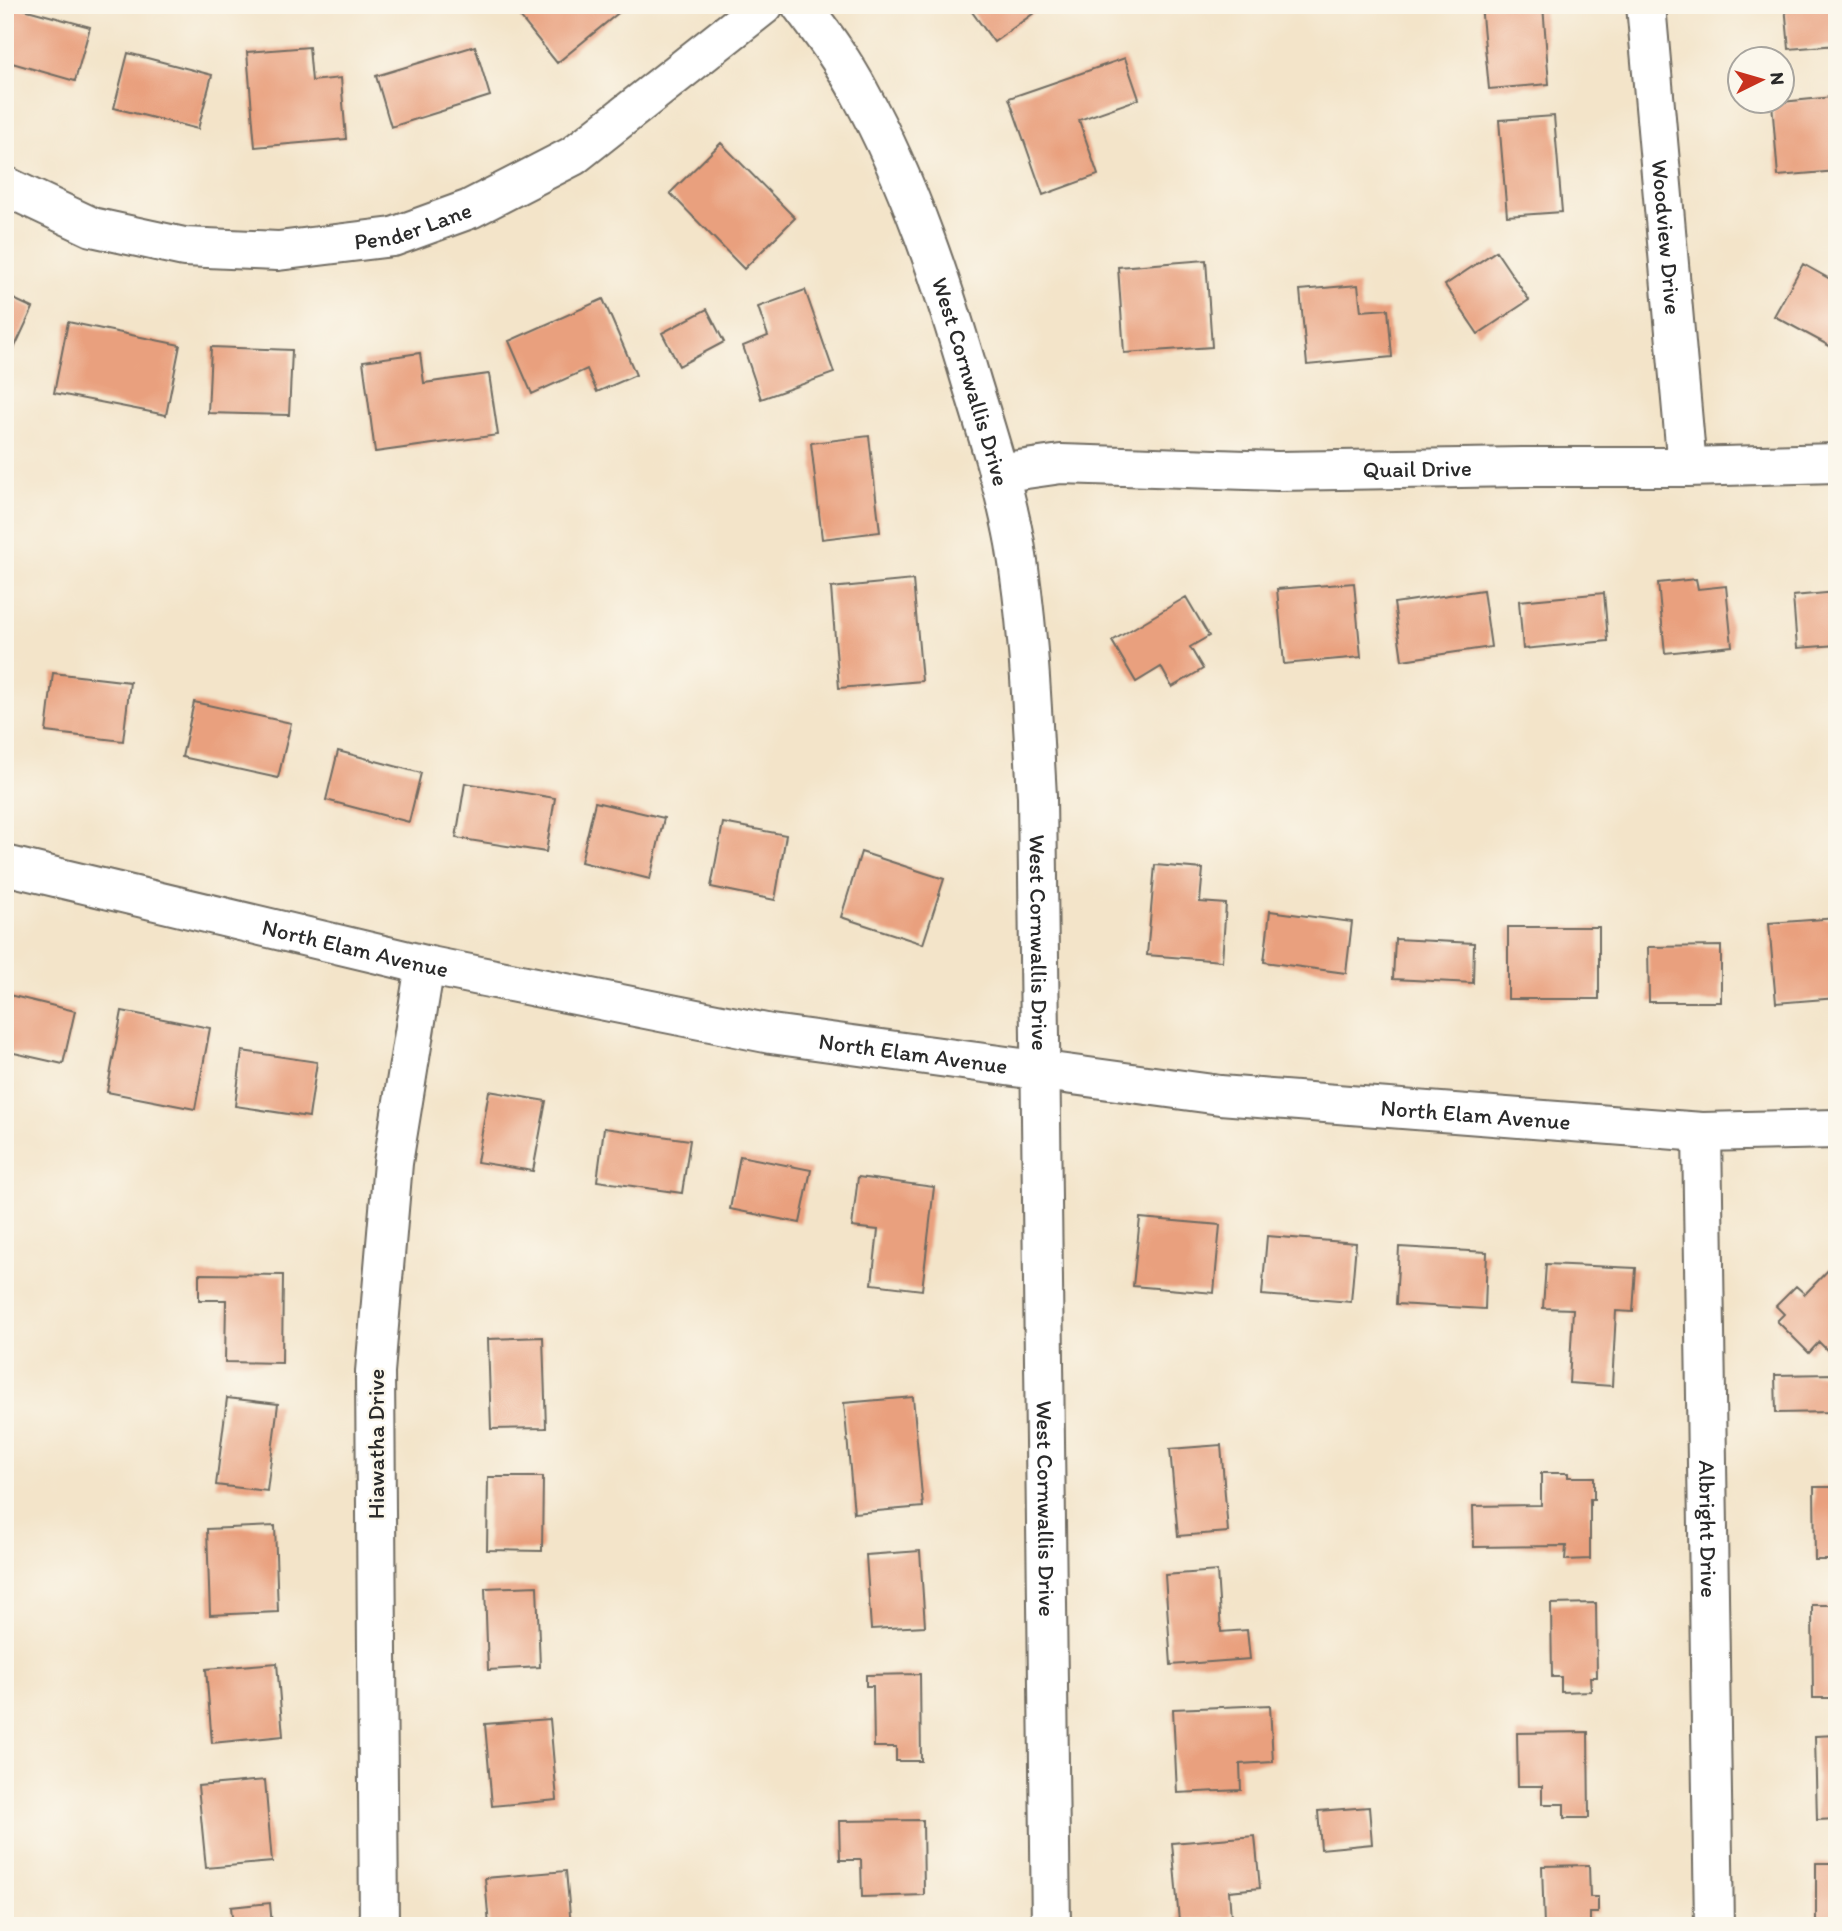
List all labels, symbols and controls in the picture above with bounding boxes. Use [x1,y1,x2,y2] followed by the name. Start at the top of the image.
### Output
[1727,46,1797,116] north arrow
[1765,71,1789,86] text: N
[1646,158,1687,316] street label: Woodview Drive
[353,196,475,256] street label: Pender Lane
[926,274,1015,489] street label: West Cornwallis Drive
[1362,454,1472,484] street label: Quail Drive
[1023,834,1054,1051] street label: West Cornwallis Drive
[259,913,451,983] street label: North Elam Avenue
[817,1027,1009,1080] street label: North Elam Avenue
[1380,1093,1572,1136] street label: North Elam Avenue
[362,1369,390,1519] street label: Hiawatha Drive
[1030,1400,1061,1617] street label: West Cornwallis Drive
[1693,1460,1723,1598] street label: Albright Drive

